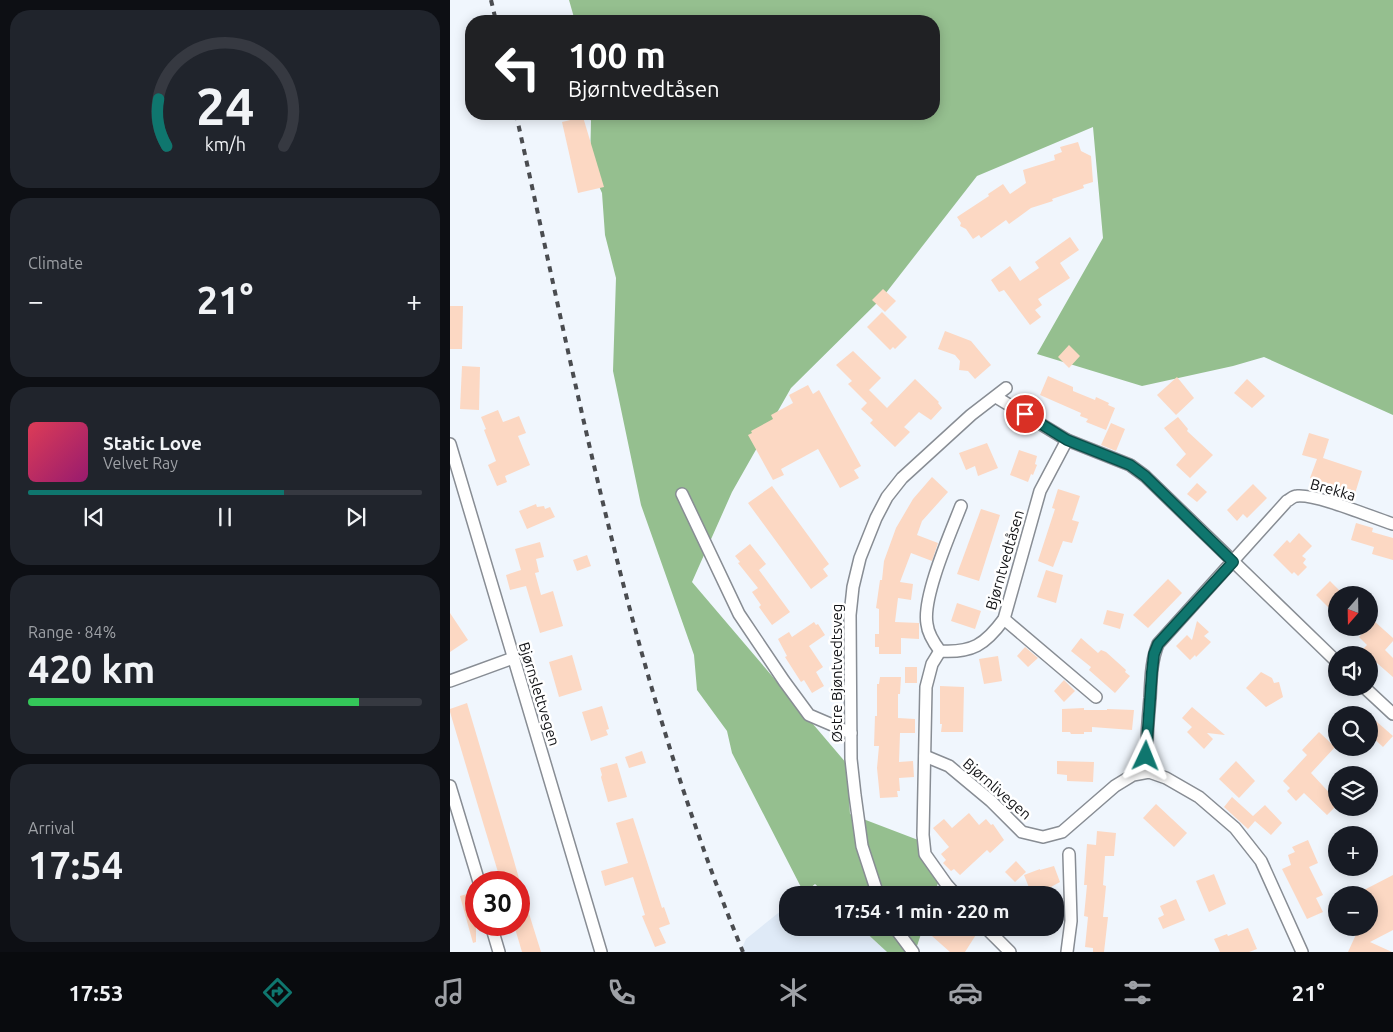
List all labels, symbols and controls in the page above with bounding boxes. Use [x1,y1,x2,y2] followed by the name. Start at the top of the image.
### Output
[485,35,550,100] icon: left
[568,35,666,75] text: 100 m
[568,76,720,101] text: Bjørntvedtåsen
[196,77,254,135] text: 24
[204,134,246,154] text: km/h
[28,254,83,272] text: Climate
[197,279,253,321] text: 21°
[28,285,44,316] text: −
[406,285,422,316] text: +
[1004,393,1046,435] pin
[1011,400,1039,428] icon: arrive
[103,432,202,454] text: Static Love
[103,454,178,472] text: Velvet Ray
[1309,475,1358,504] street label: Brekka
[80,503,108,531] icon: previous
[211,503,239,531] icon: pause
[342,503,370,531] icon: next
[982,508,1027,612] street label: Bjørntvedtåsen
[1328,586,1378,636] north arrow
[1328,586,1378,936] map controls
[828,604,845,742] street label: Østre Bjøntvedtsveg
[28,623,116,641] text: Range · 84%
[516,640,563,748] street label: Bjørnslettvegen
[1328,646,1378,696] button: sound
[28,648,155,690] text: 420 km
[1328,706,1378,756] button: search
[1119,729,1171,781] position arrow
[960,754,1035,823] street label: Bjørnlivegen
[1328,766,1378,816] button: layers
[28,819,75,837] text: Arrival
[1328,826,1378,876] button: +
[28,844,123,886] text: 17:54
[465,871,530,936] speed limit sign: 30
[1328,886,1378,936] button: −
[834,900,1009,922] text: 17:54 · 1 min · 220 m
[260,975,295,1010] icon: directions
[432,975,467,1010] icon: music
[604,975,639,1010] icon: phone
[776,975,811,1010] icon: climate
[948,975,983,1010] icon: car
[1120,975,1155,1010] icon: filters
[68,980,124,1005] text: 17:53
[1292,980,1324,1005] text: 21°

